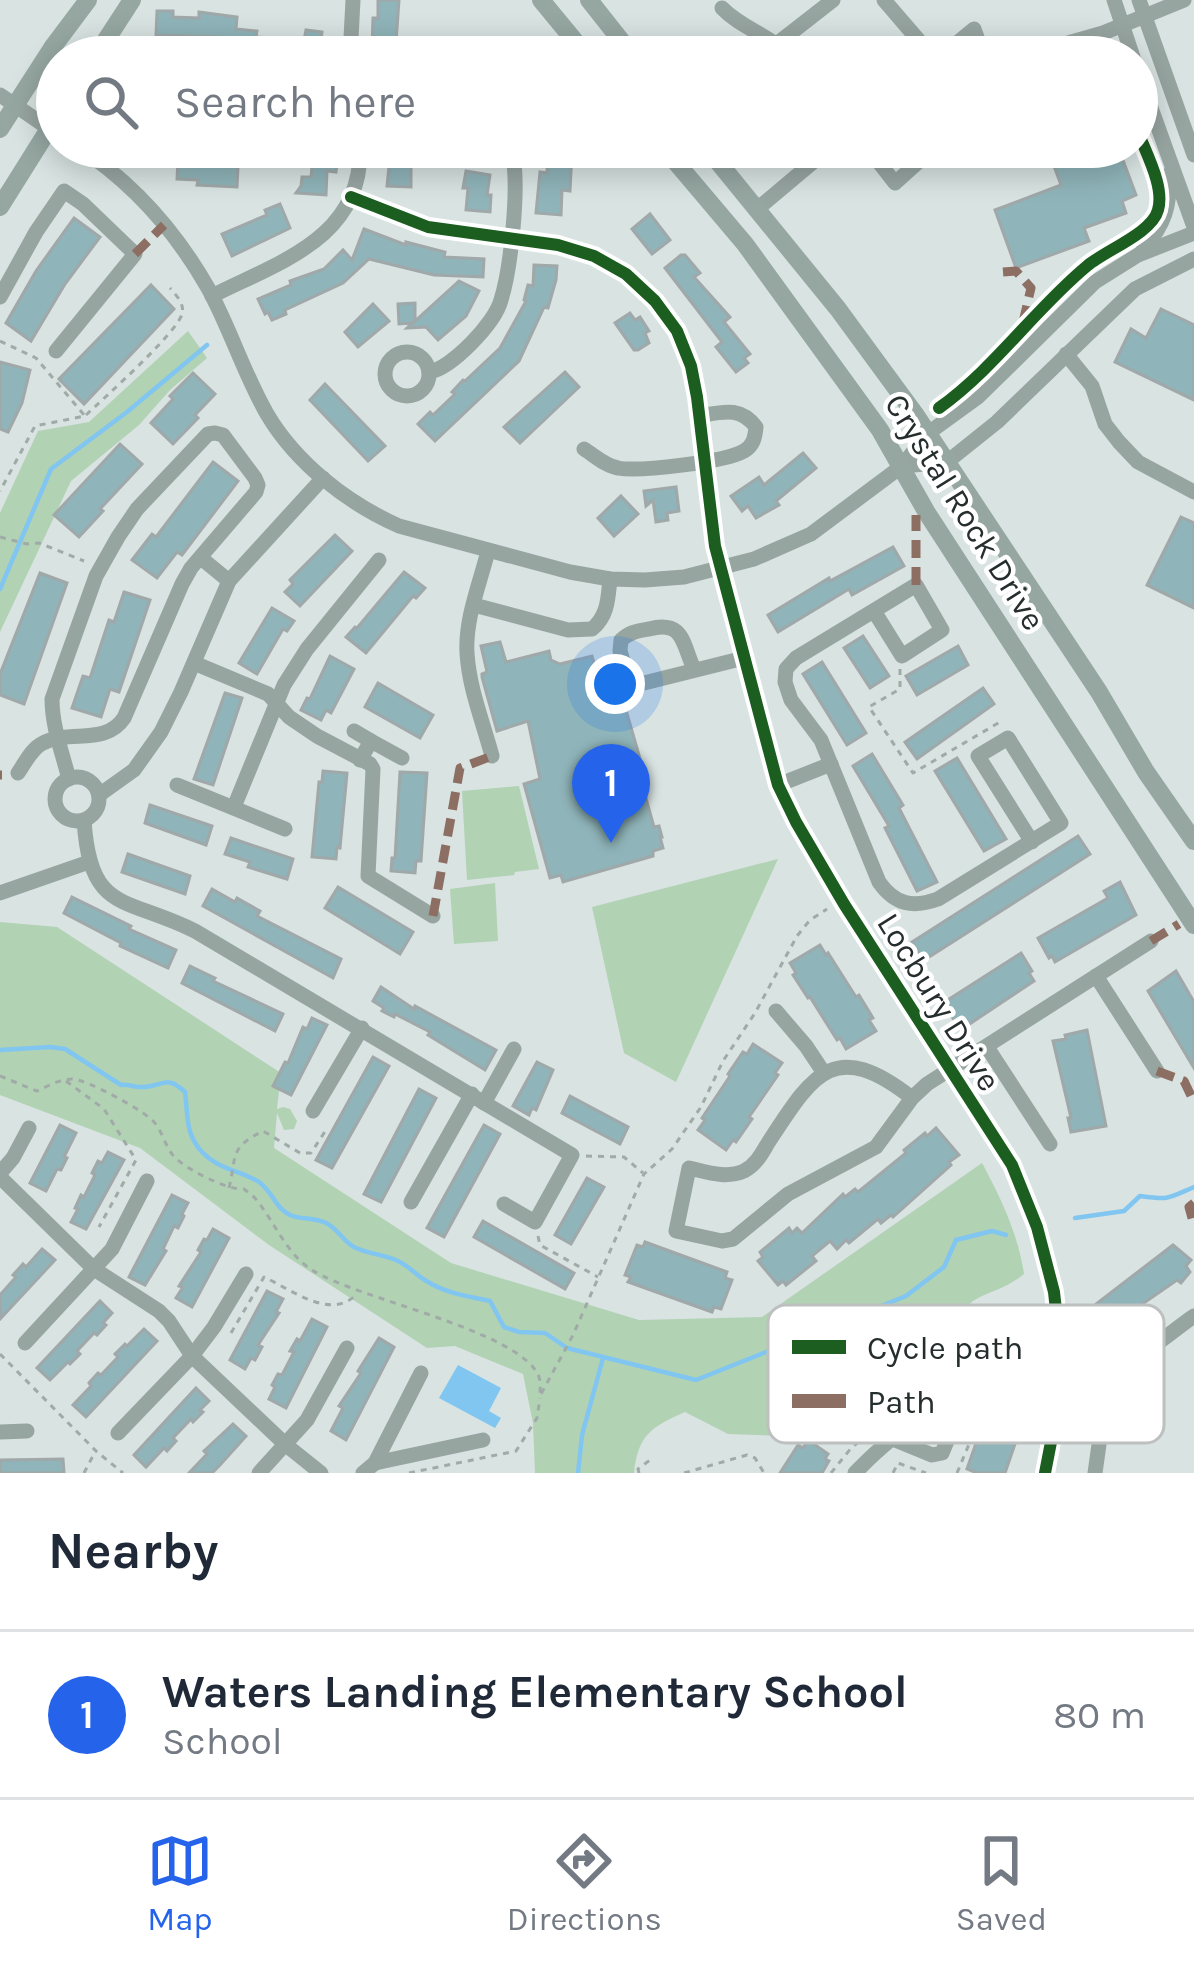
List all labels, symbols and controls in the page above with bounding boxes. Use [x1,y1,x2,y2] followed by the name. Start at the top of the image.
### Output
[36,36,1158,168] search box
[78,69,144,135] icon: search
[174,76,416,128] text: Search here
[877,387,1053,637] street label: Crystal Rock Drive
[585,654,645,714] your location
[572,744,650,843] pin: 1
[869,906,1009,1098] street label: Locbury Drive
[768,1305,1164,1443] legend
[867,1329,1023,1367] text: Cycle path
[867,1383,936,1421] text: Path
[48,1521,218,1581] text: Nearby
[162,1666,908,1718] text: Waters Landing Elementary School
[80,1692,94,1738] text: 1
[1053,1692,1146,1738] text: 80 m
[162,1718,283,1764] text: School
[147,1828,213,1938] tab: Map
[507,1828,662,1938] tab: Directions
[956,1828,1047,1938] tab: Saved

